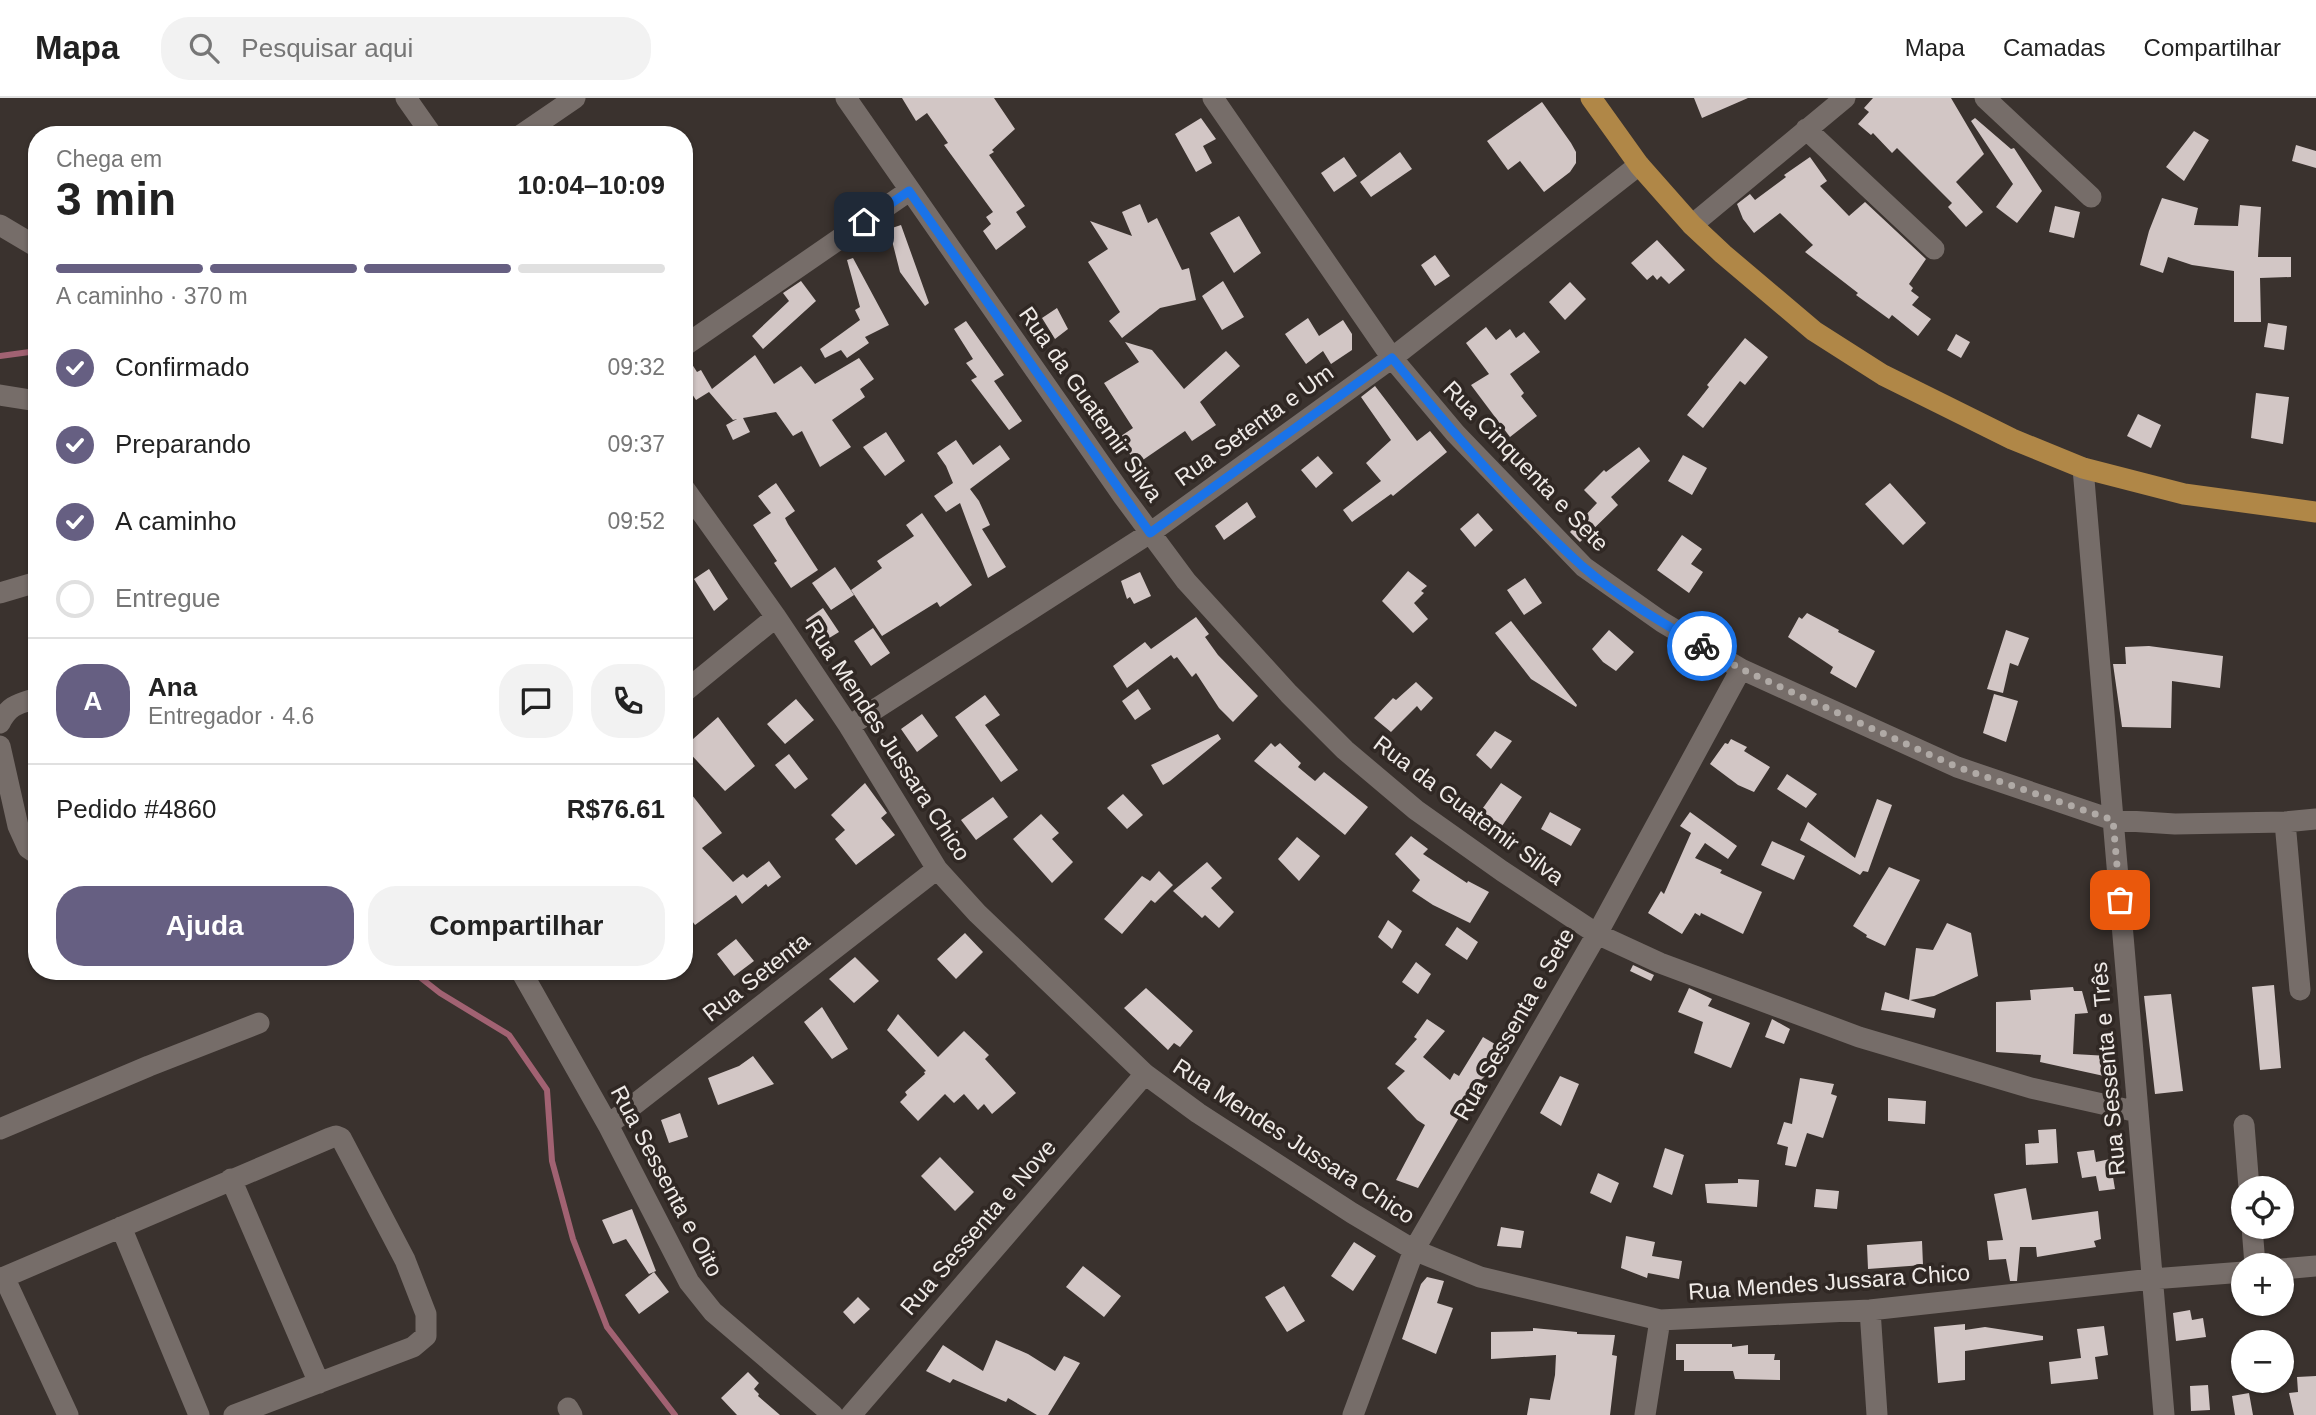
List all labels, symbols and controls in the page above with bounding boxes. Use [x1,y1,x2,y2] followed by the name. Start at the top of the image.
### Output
[161,17,651,80] search box
[35,29,119,66] text: Mapa
[185,29,223,67] icon: search
[241,33,413,63] text: Pesquisar aqui
[1905,34,1965,61] text: Mapa
[2003,34,2106,61] text: Camadas
[2144,34,2281,61] text: Compartilhar
[56,146,162,172] text: Chega em
[518,170,665,200] text: 10:04–10:09
[56,173,176,225] text: 3 min
[834,192,894,252] pin
[845,203,883,241] icon: home
[56,283,248,309] text: A caminho · 370 m
[1014,302,1168,506] street label: Rua da Guatemir Silva
[56,349,94,387] icon: check
[115,352,249,382] text: Confirmado
[607,354,665,380] text: 09:32
[1170,359,1338,491] street label: Rua Setenta e Um
[1438,376,1614,556] street label: Rua Cinquenta e Sete
[56,426,94,464] icon: check
[115,429,251,459] text: Preparando
[607,431,665,457] text: 09:37
[56,503,94,541] icon: check
[115,506,236,536] text: A caminho
[607,508,665,534] text: 09:52
[115,583,221,613] text: Entregue
[1667,611,1737,681] courier
[800,614,976,866] street label: Rua Mendes Jussara Chico
[1683,627,1721,665] icon: bike
[499,664,573,738] button: chat
[591,664,665,738] button: phone
[148,672,197,702] text: Ana
[84,686,102,716] text: A
[148,703,314,729] text: Entregador · 4.6
[1369,730,1569,890] street label: Rua da Guatemir Silva
[56,794,216,824] text: Pedido #4860
[567,794,665,824] text: R$76.61
[2090,870,2150,930] pin
[2101,881,2139,919] icon: bag
[56,886,354,966] button: Ajuda
[368,886,665,966] button: Compartilhar
[1448,923,1580,1125] street label: Rua Sessenta e Sete
[698,927,815,1027] street label: Rua Setenta
[2086,961,2130,1177] street label: Rua Sessenta e Três
[1168,1053,1420,1229] street label: Rua Mendes Jussara Chico
[606,1081,728,1281] street label: Rua Sessenta e Oito
[895,1134,1061,1320] street label: Rua Sessenta e Nove
[2231,1176,2294,1393] map controls
[2231,1176,2294,1239] button: locate
[2231,1253,2294,1316] button: +
[1687,1259,1971,1305] street label: Rua Mendes Jussara Chico
[2231,1330,2294,1393] button: −

